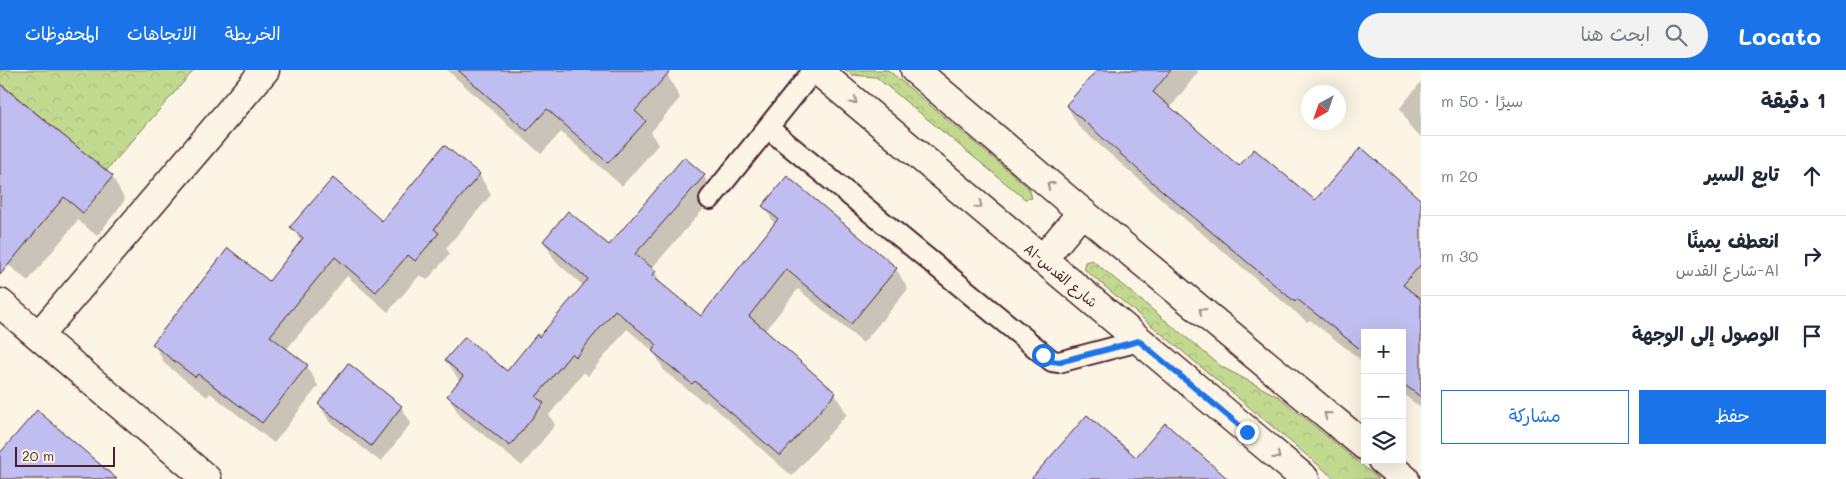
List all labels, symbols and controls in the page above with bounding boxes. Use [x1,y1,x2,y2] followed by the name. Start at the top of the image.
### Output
[1358,13,1708,58] search box
[1738,20,1821,51] text: Locato
[25,21,99,45] text: المحفوظات
[127,21,197,45] text: الاتجاهات
[225,21,281,45] text: الخريطة
[1581,21,1650,46] text: ابحث هنا
[1662,21,1690,49] icon: search
[1301,85,1346,130] north arrow
[1761,86,1826,113] text: 1 دقيقة
[1441,90,1523,111] text: سيرًا · 50 m
[849,96,858,105] one-way arrow
[1704,161,1779,186] text: تابع السير
[1798,162,1826,190] icon: ahead
[1441,165,1478,186] text: 20 m
[1047,182,1056,191] one-way arrow
[973,200,982,208] one-way arrow
[1687,228,1779,253] text: انعطف يمينًا
[1020,239,1102,312] street label: Al-شارع القدس
[1798,242,1826,270] icon: right
[1441,245,1478,266] text: 30 m
[1676,259,1779,280] text: Al-شارع القدس
[1199,308,1208,317] one-way arrow
[1632,321,1779,346] text: الوصول إلى الوجهة
[1798,322,1826,350] icon: arrive
[1361,329,1406,464] map controls
[1361,329,1406,374] button: +
[1032,344,1055,367] route start
[1361,374,1406,419] button: −
[1441,390,1629,444] button: مشاركة
[1639,390,1826,444] button: حفظ
[1324,413,1333,421] one-way arrow
[1361,419,1406,464] button: layers
[1236,421,1259,444] route end
[15,444,115,467] scale bar
[22,446,54,465] text: 20 m
[1272,451,1281,460] one-way arrow

